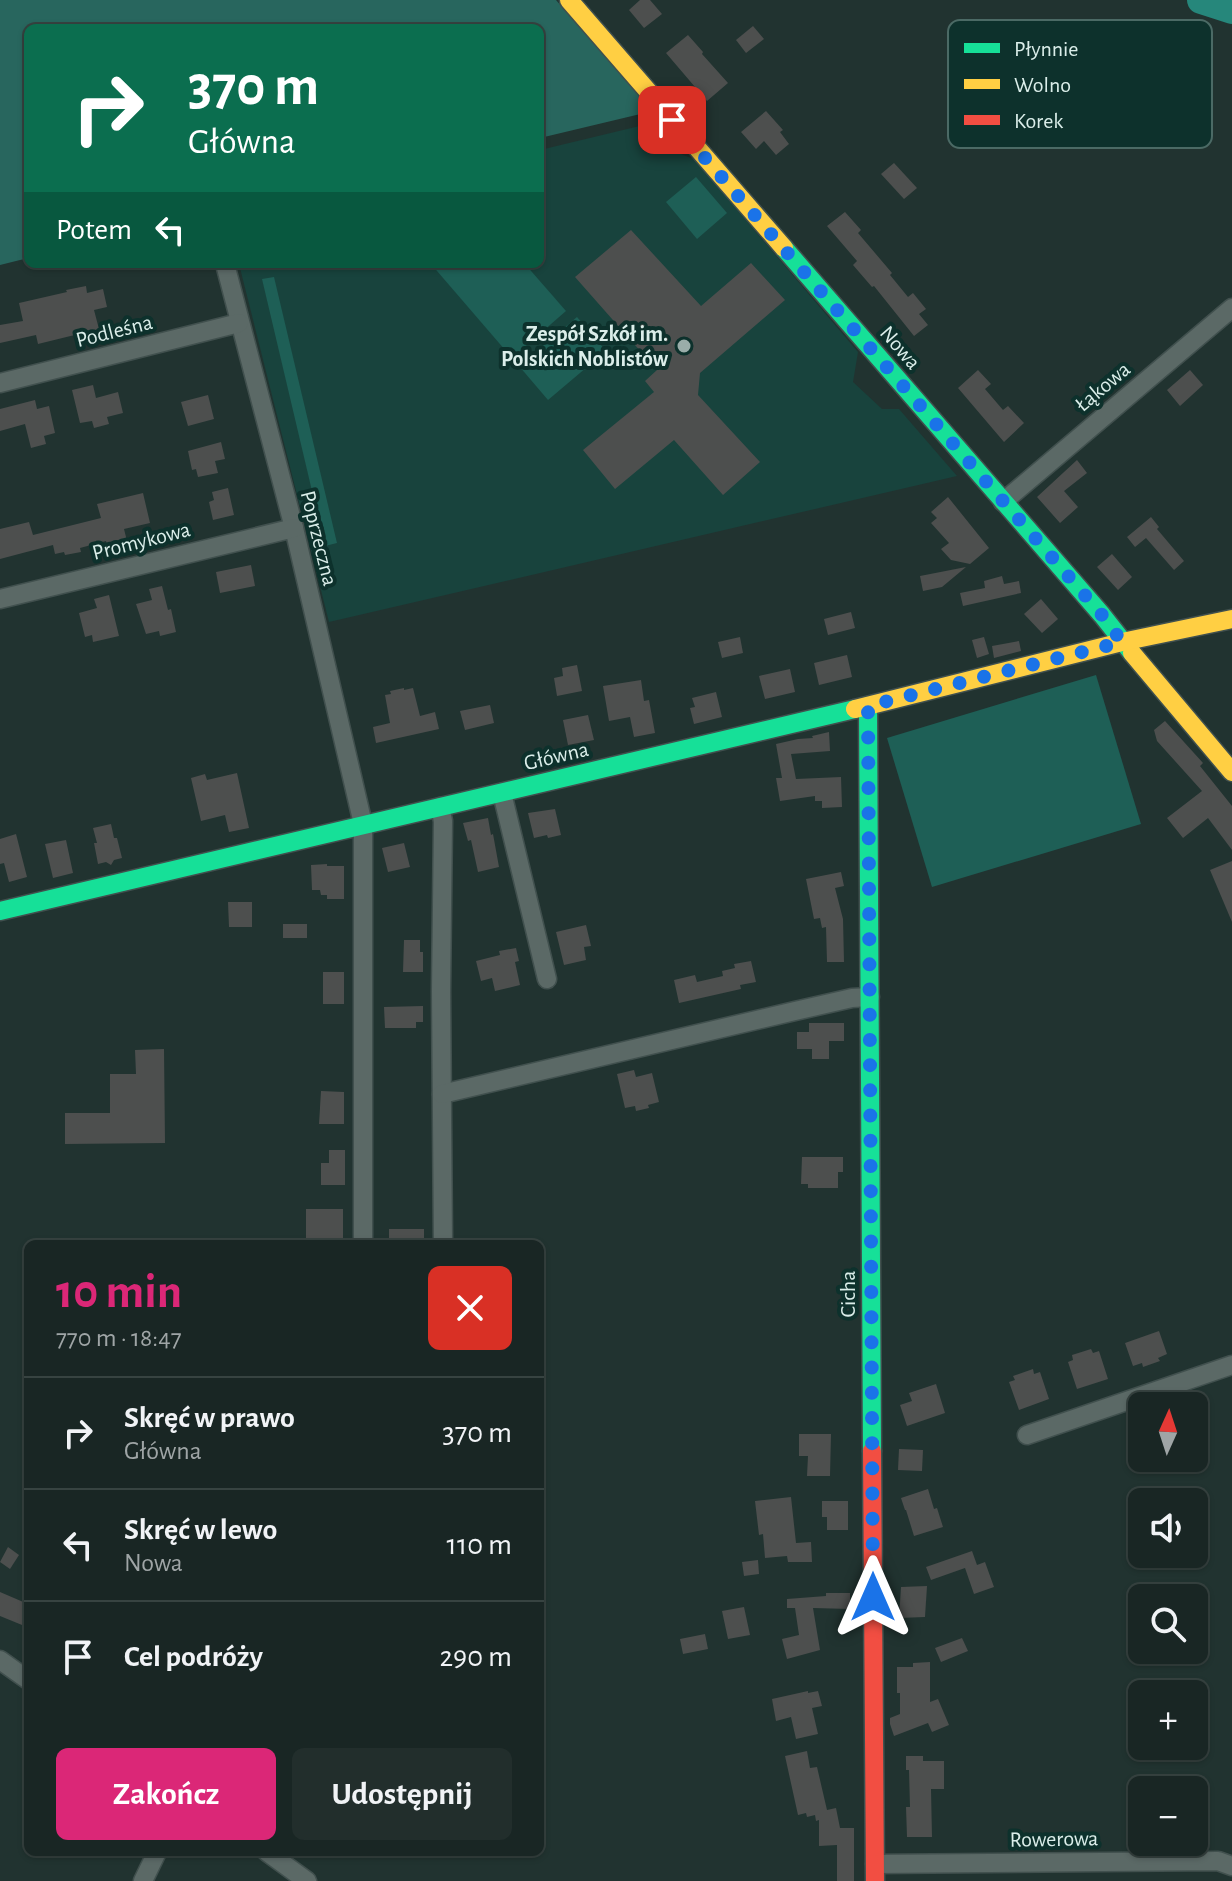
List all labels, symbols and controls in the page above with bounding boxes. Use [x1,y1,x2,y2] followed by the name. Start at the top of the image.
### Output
[948,20,1212,148] legend
[1014,38,1079,60] text: Płynnie
[56,56,160,160] icon: right
[188,59,319,115] text: 370 m
[1014,74,1071,96] text: Wolno
[638,86,706,154] pin
[650,98,694,142] icon: arrive
[1014,110,1063,132] text: Korek
[188,124,296,160] text: Główna
[148,208,192,252] icon: left
[56,215,132,245] text: Potem
[74,311,155,351] street label: Podleśna
[876,322,925,374] street label: Nowa
[501,323,669,370] place label: Zespół Szkół im. Polskich Noblistów
[675,337,693,355] marker: Zespół Szkół im. Polskich Noblistów
[1071,358,1134,416] street label: Łąkowa
[297,488,341,588] street label: Poprzeczna
[90,518,193,564] street label: Promykowa
[522,738,591,774] street label: Główna
[428,1266,512,1350] button: close
[56,1269,182,1317] text: 10 min
[837,1271,859,1317] street label: Cicha
[56,1325,182,1351] text: 770 m · 18:47
[1128,1392,1208,1472] north arrow
[1128,1392,1208,1856] map controls
[124,1403,295,1433] text: Skręć w prawo
[56,1411,100,1455] icon: right
[442,1418,512,1448] text: 370 m
[124,1438,202,1464] text: Główna
[1128,1488,1208,1568] button: sound
[124,1515,277,1545] text: Skręć w lewo
[56,1523,100,1567] icon: left
[447,1530,512,1560] text: 110 m
[124,1550,183,1576] text: Nowa
[831,1555,915,1639] position arrow
[1128,1584,1208,1664] button: search
[56,1635,100,1679] icon: arrive
[124,1642,263,1672] text: Cel podróży
[439,1642,512,1672] text: 290 m
[1128,1680,1208,1760] button: +
[56,1748,276,1840] button: Zakończ
[292,1748,512,1840] button: Udostępnij
[1128,1776,1208,1856] button: −
[1009,1827,1099,1851] street label: Rowerowa

